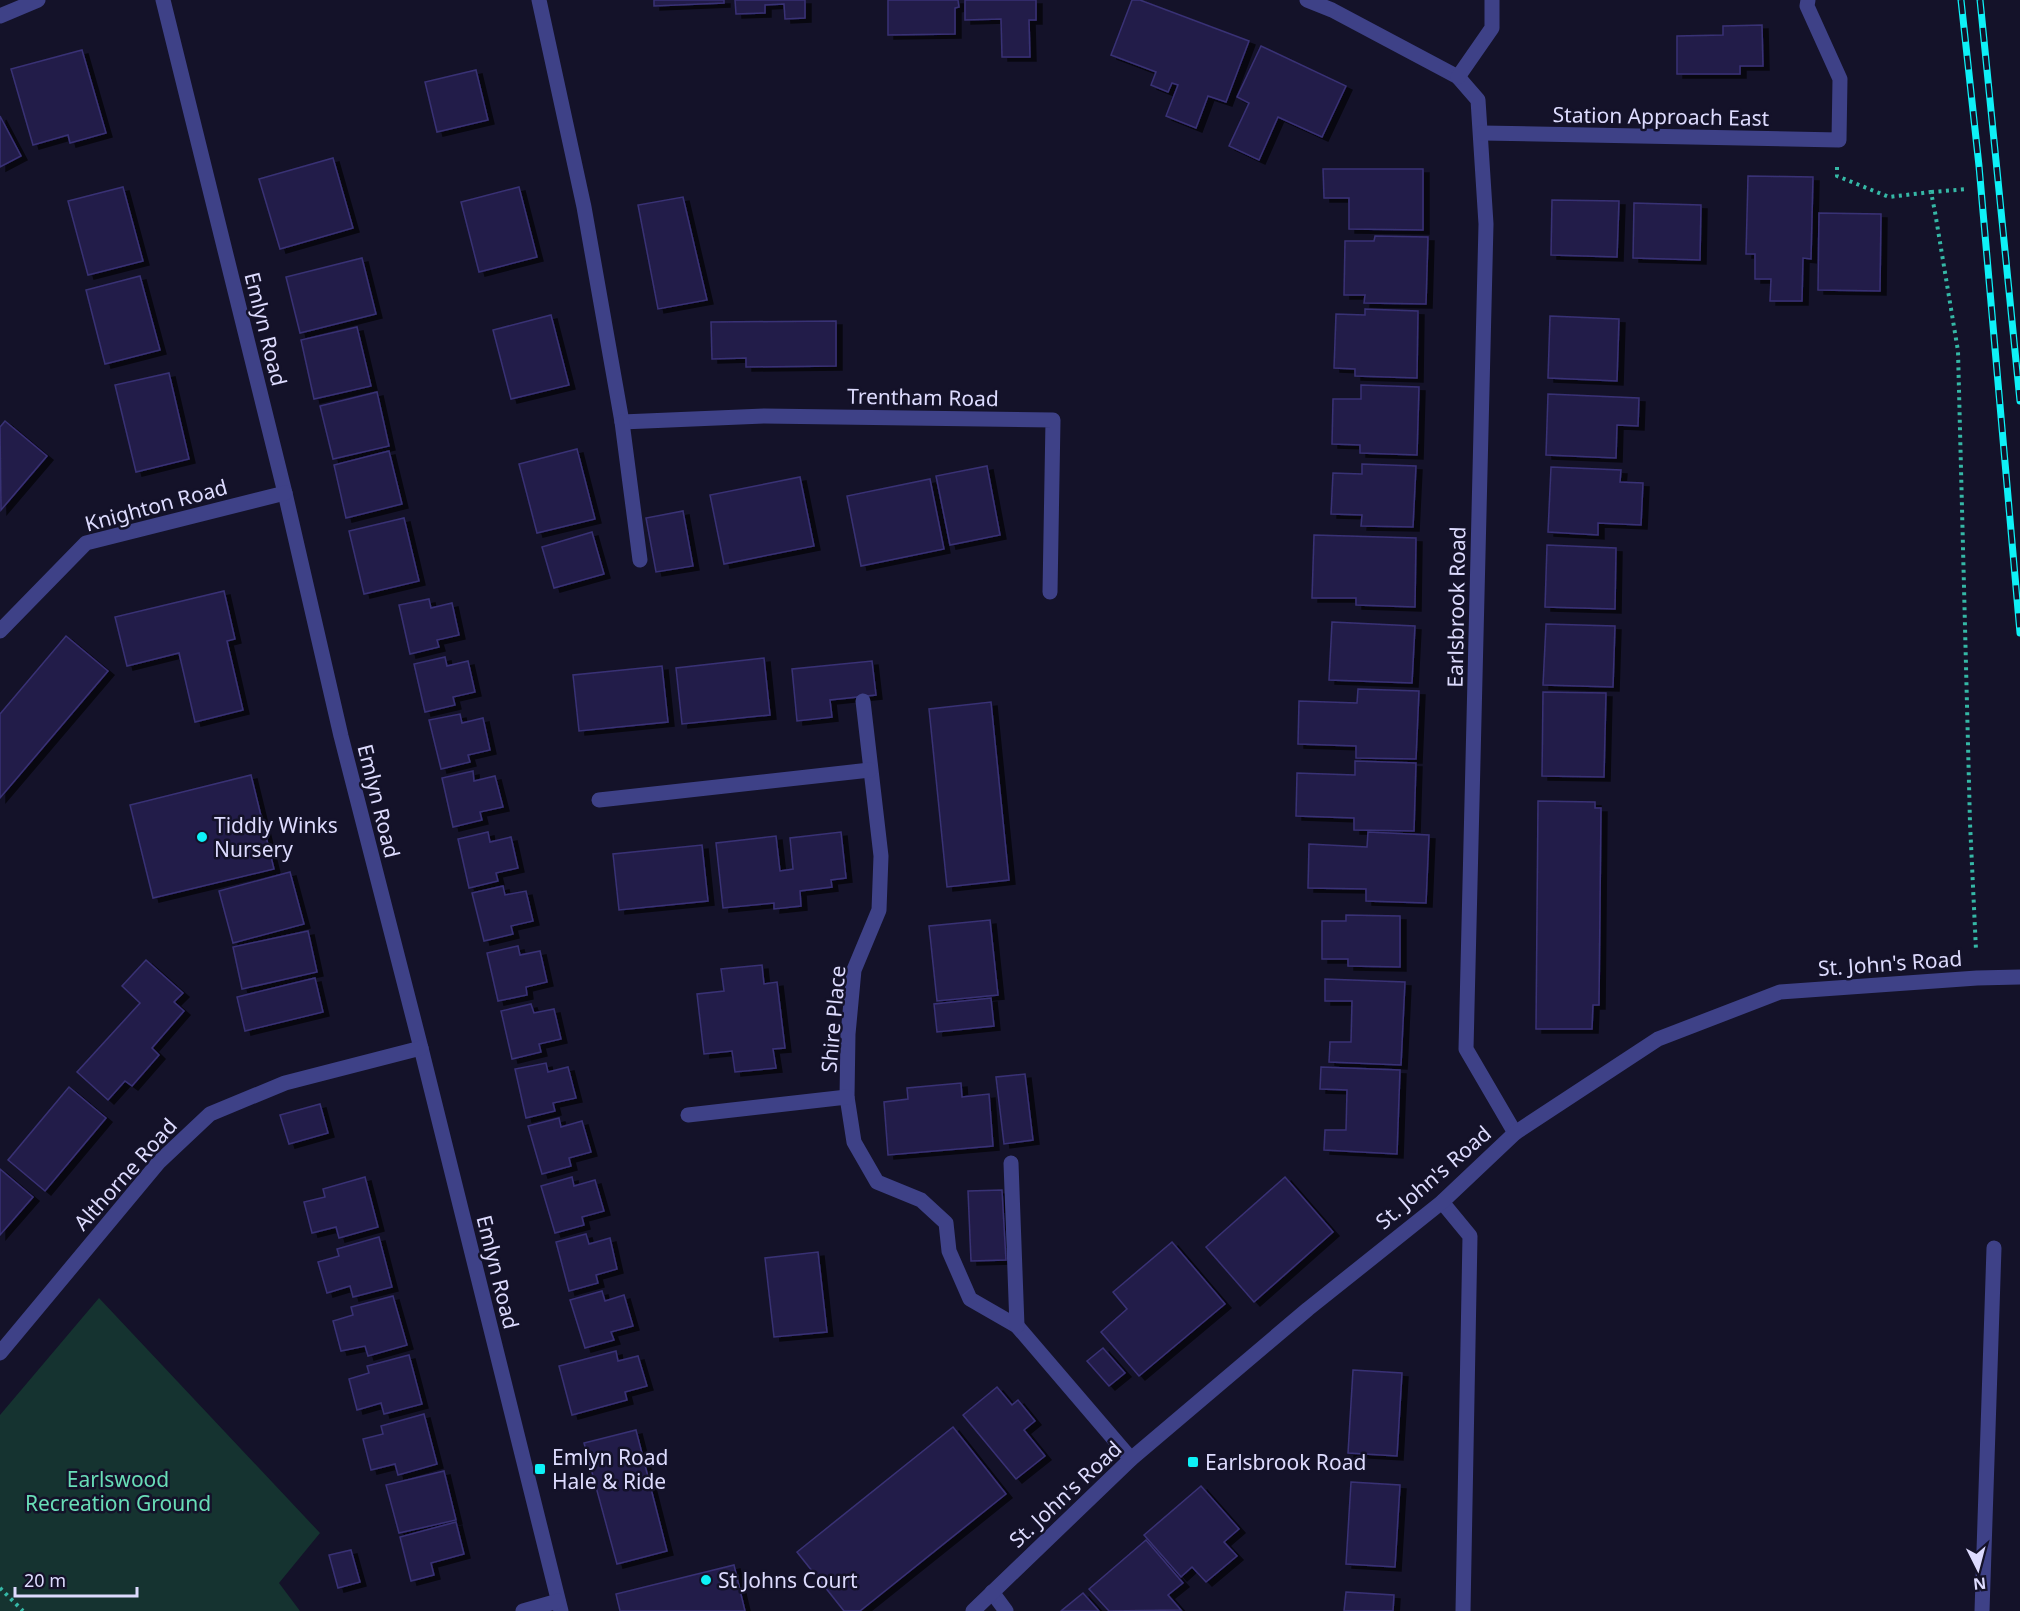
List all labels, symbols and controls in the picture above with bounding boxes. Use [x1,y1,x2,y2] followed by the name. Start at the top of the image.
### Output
[1552,100,1770,132] street label: Station Approach East
[238,269,294,389] street label: Emlyn Road
[847,382,999,412] street label: Trentham Road
[82,473,230,537] street label: Knighton Road
[1441,526,1471,688] street label: Earlsbrook Road
[351,741,407,861] street label: Emlyn Road
[214,811,338,863] place label: Tiddly Winks Nursery
[195,830,209,844] marker: Tiddly Winks Nursery
[1817,944,1963,982] street label: St. John's Road
[814,964,852,1074] street label: Shire Place
[67,1112,183,1236] street label: Althorne Road
[1369,1119,1497,1235] street label: St. John's Road
[470,1212,526,1332] street label: Emlyn Road
[1003,1434,1127,1554] street label: St. John's Road
[552,1443,668,1495] place label: Emlyn Road Hale & Ride
[1205,1448,1366,1476] place label: Earlsbrook Road
[1186,1455,1200,1469] marker: Earlsbrook Road
[533,1462,547,1476] marker: Emlyn Road Hale & Ride
[25,1465,211,1517] park label: Earlswood Recreation Ground
[1948,1539,2008,1599] north arrow
[15,1560,136,1598] scale bar
[718,1566,858,1594] place label: St Johns Court
[24,1568,66,1592] text: 20 m
[1972,1572,1987,1596] text: N
[699,1573,713,1587] marker: St Johns Court

